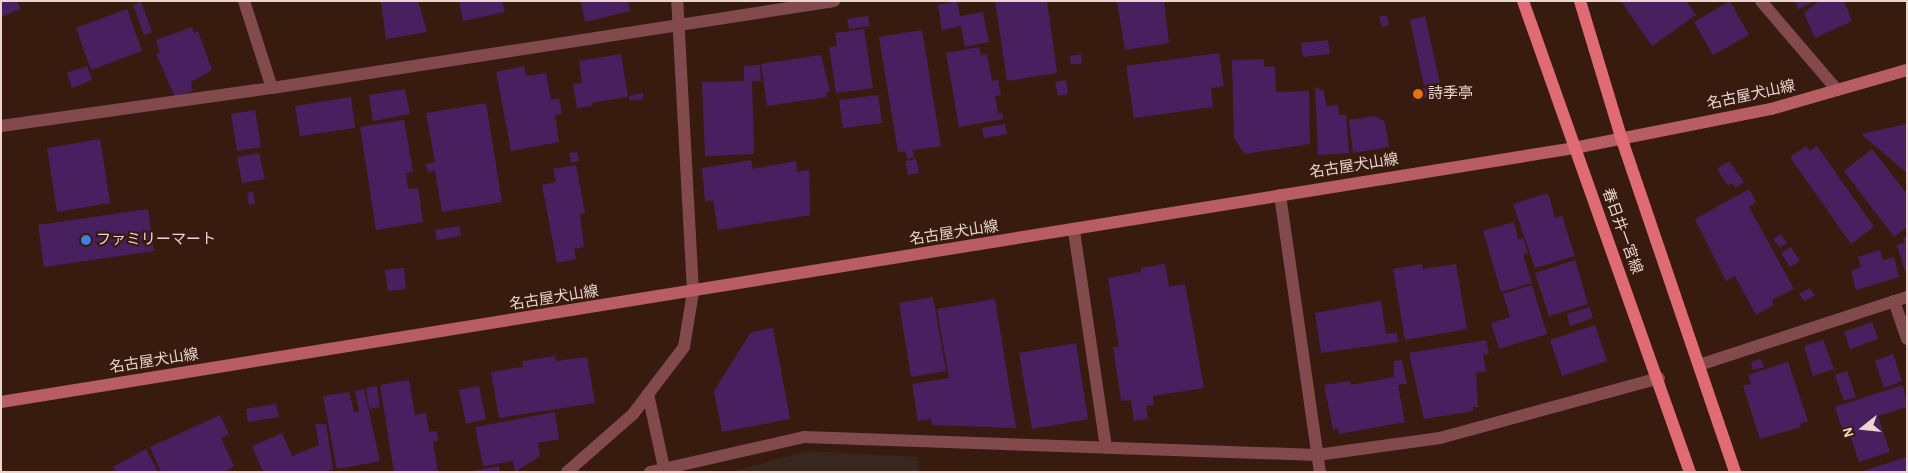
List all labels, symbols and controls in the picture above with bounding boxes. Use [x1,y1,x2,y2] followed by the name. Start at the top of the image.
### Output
[1705,77,1797,113] street label: 名古屋犬山線
[1428,85,1473,103] place label: 詩季亭
[1412,88,1424,100] marker: 詩季亭
[1308,150,1400,182] street label: 名古屋犬山線
[1598,186,1646,276] street label: 春日井一宮線
[908,217,1000,249] street label: 名古屋犬山線
[96,231,216,249] place label: ファミリーマート
[80,234,92,246] marker: ファミリーマート
[508,282,600,314] street label: 名古屋犬山線
[108,345,200,377] street label: 名古屋犬山線
[1838,403,1888,453] north arrow
[1841,426,1857,439] text: N

